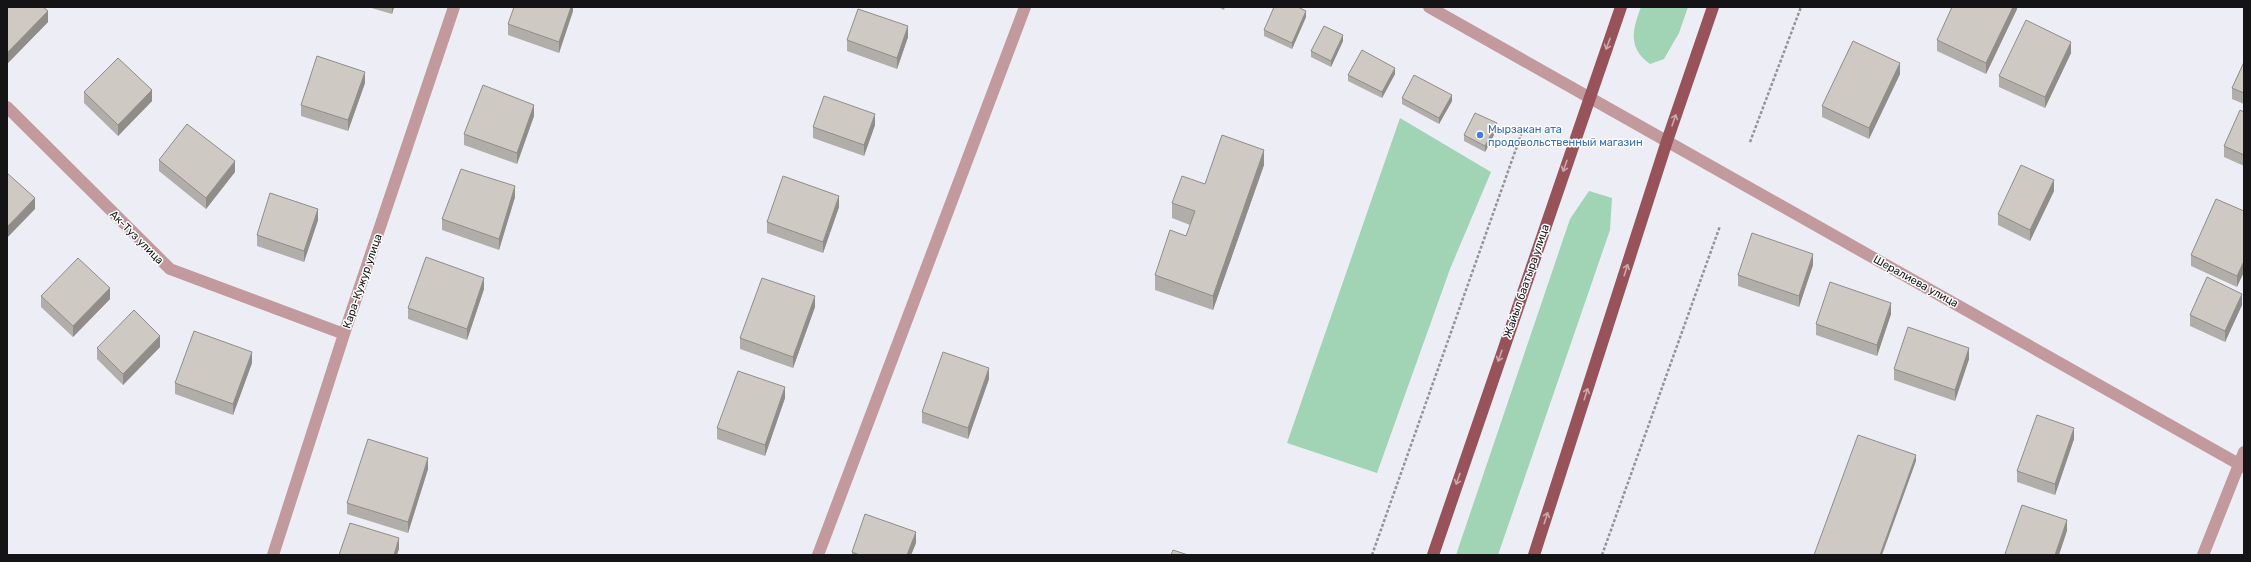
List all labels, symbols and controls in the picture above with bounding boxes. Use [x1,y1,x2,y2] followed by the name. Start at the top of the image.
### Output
[1603,37,1611,49] one-way arrow
[1671,114,1678,127] one-way arrow
[1488,123,1643,149] place label: Мырзакан ата продовольственный магазин
[1475,130,1485,140] marker: Мырзакан ата продовольственный магазин
[1560,160,1568,172] one-way arrow
[107,208,166,267] street label: Ак-Туз улица
[1501,223,1552,340] street label: Жайыл баатыра улица
[340,232,385,330] street label: Кара-Кужур улица
[1871,253,1961,310] street label: Шералиева улица
[1622,265,1630,277] one-way arrow
[1496,349,1503,362] one-way arrow
[1583,388,1590,401] one-way arrow
[1454,472,1461,485] one-way arrow
[1543,512,1550,525] one-way arrow

